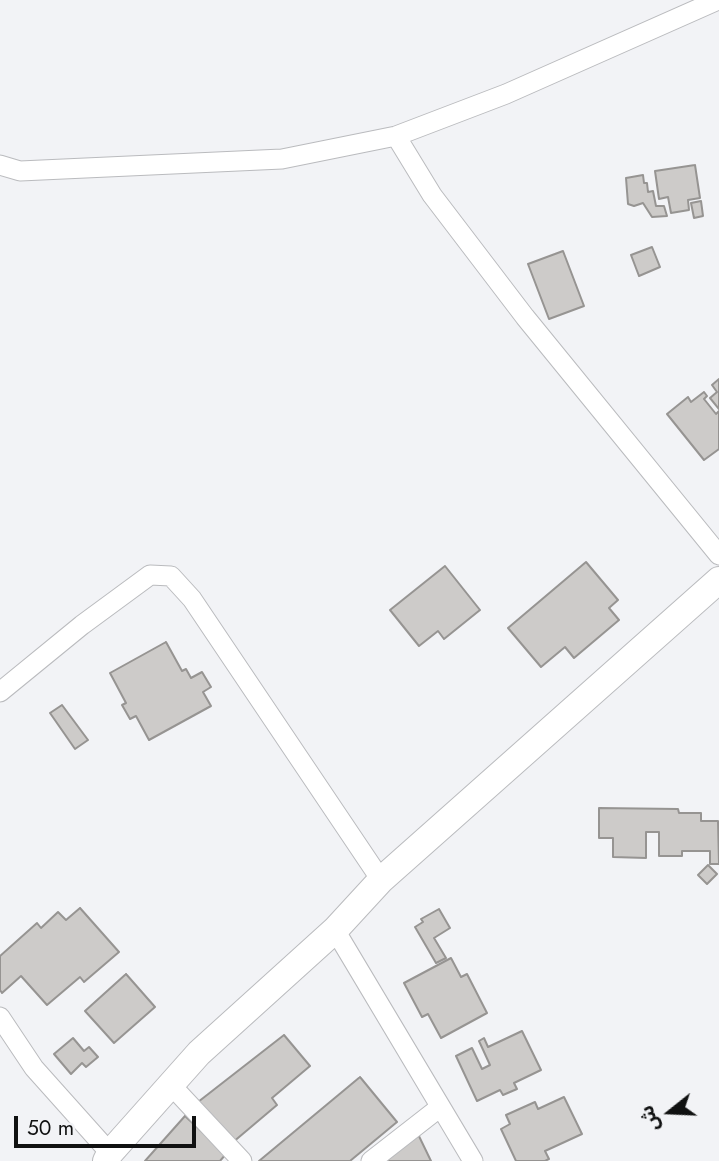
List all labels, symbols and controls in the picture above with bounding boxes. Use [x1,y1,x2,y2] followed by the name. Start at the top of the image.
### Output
[635,1077,705,1147] north arrow
[18,1102,200,1146] scale bar
[633,1102,666,1135] text: ش
[27,1113,74,1143] text: 50 m

